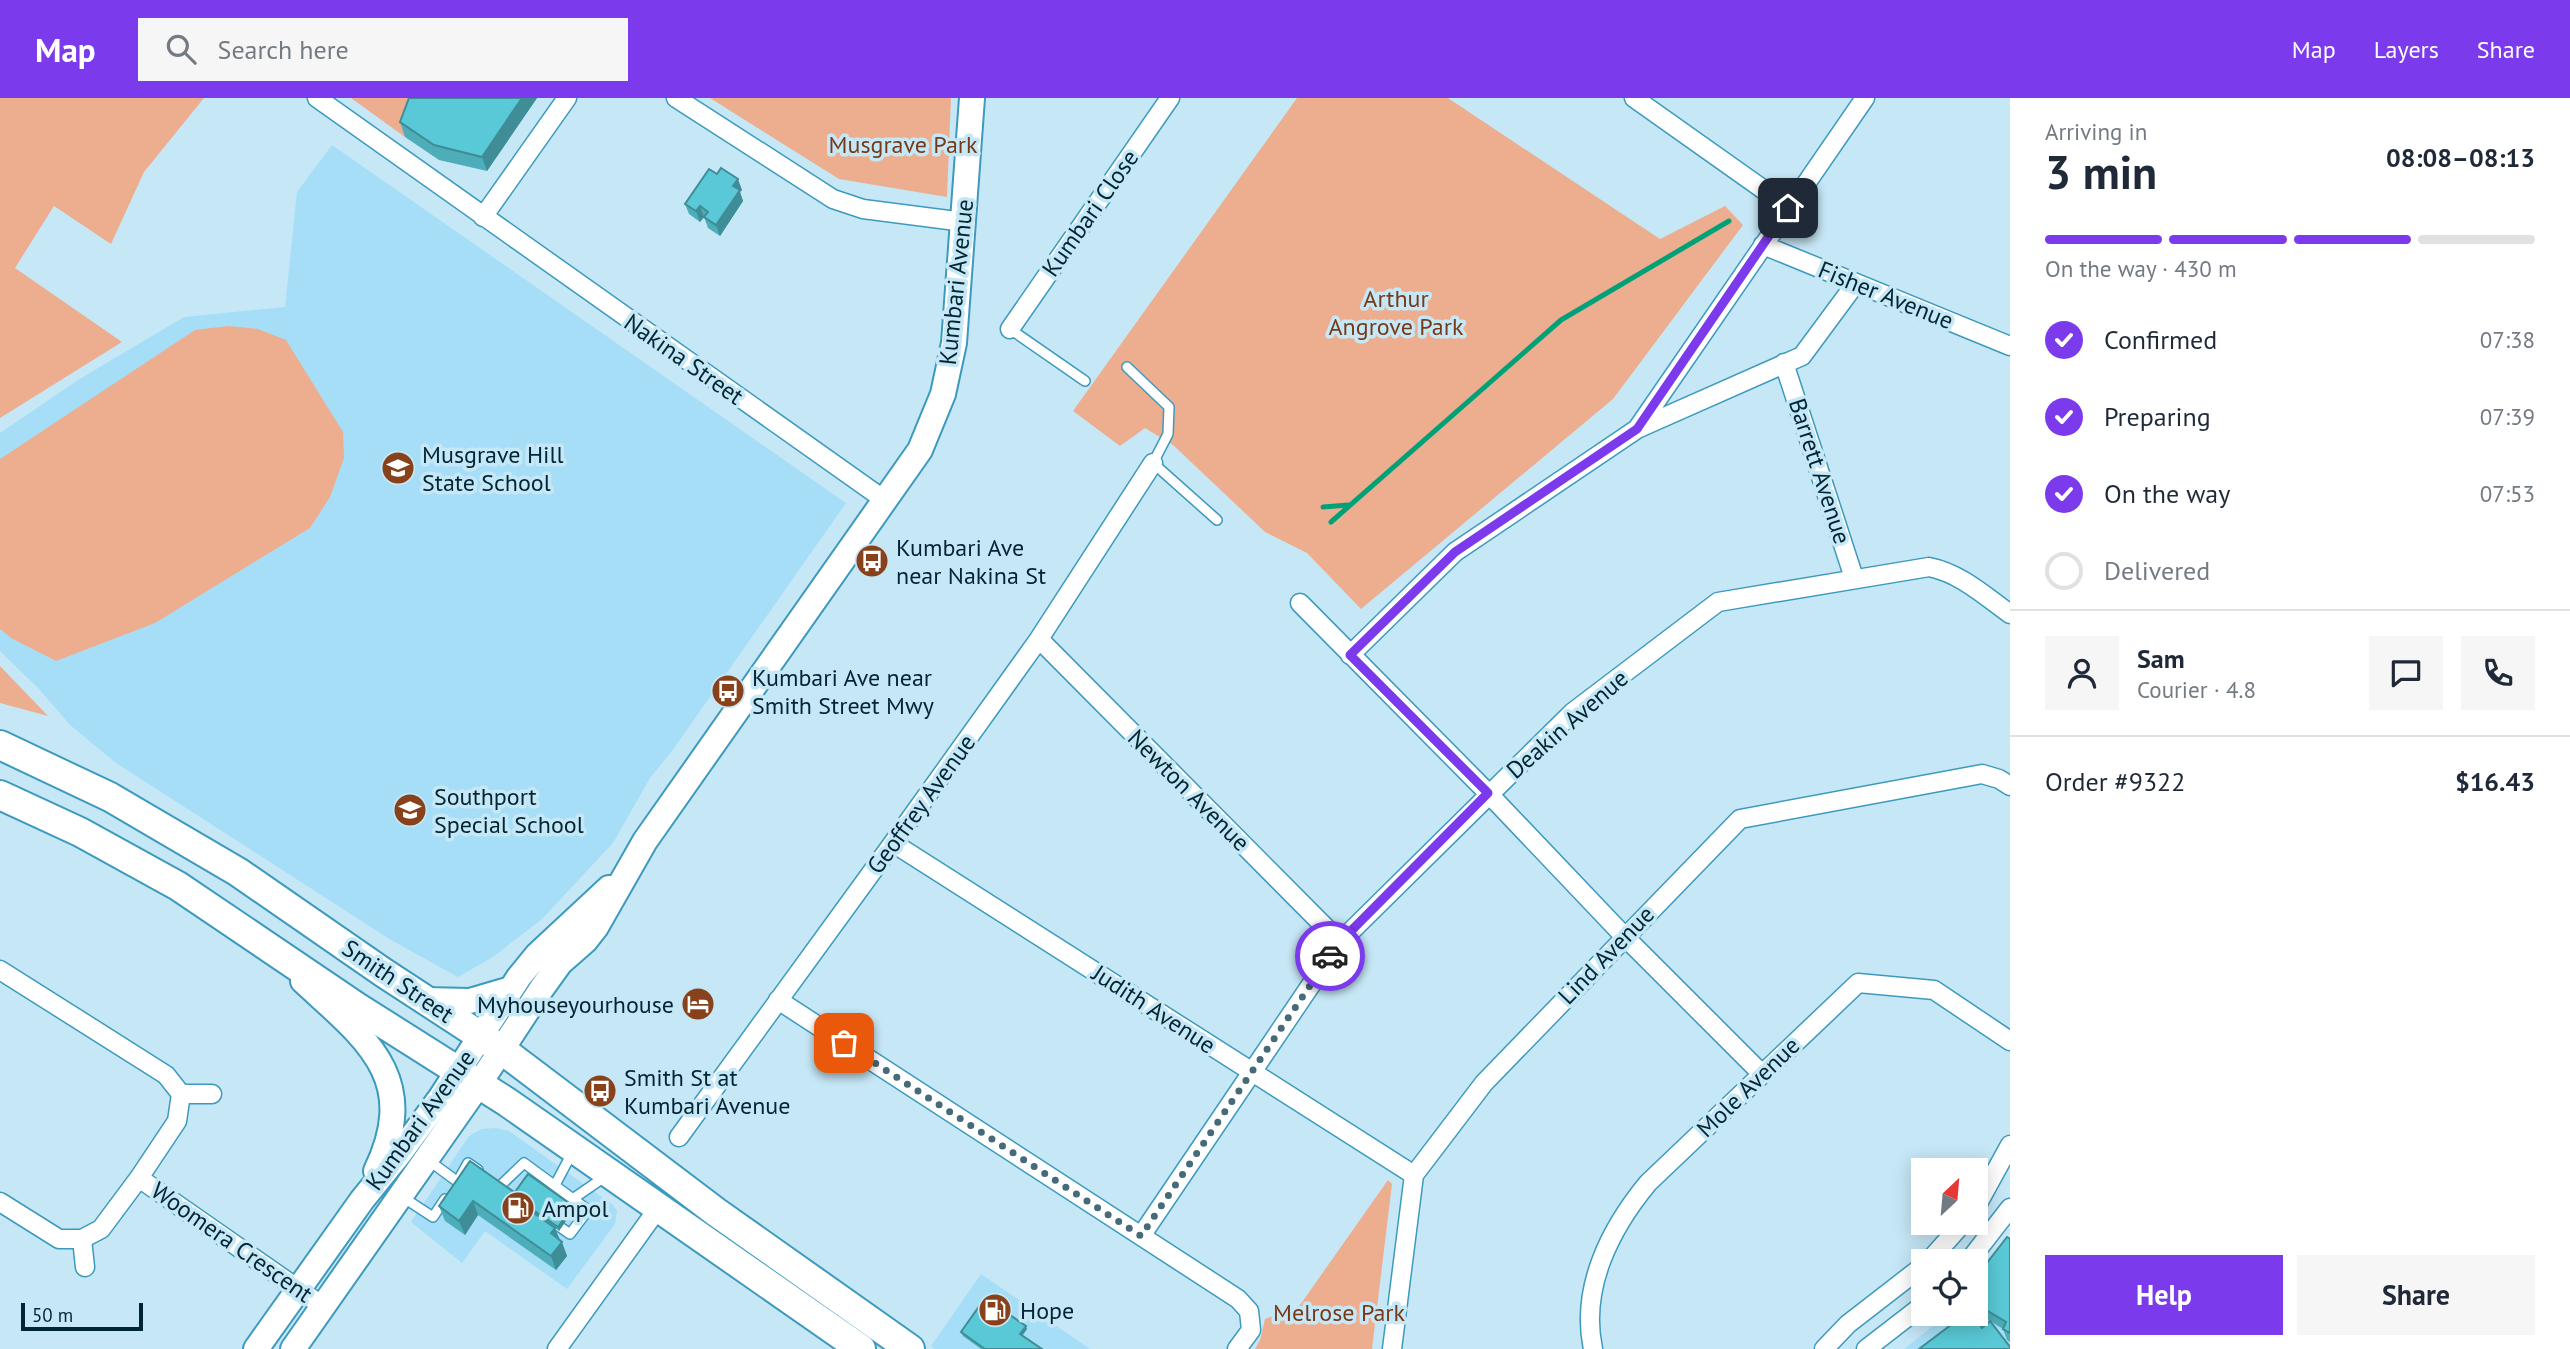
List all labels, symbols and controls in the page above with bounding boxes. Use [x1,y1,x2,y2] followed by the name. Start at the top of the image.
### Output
[138,18,628,81] search box
[35,28,96,71] text: Map
[162,30,200,68] icon: search
[218,33,349,66] text: Search here
[2292,34,2336,65] text: Map
[2374,34,2439,65] text: Layers
[2477,34,2535,65] text: Share
[2045,117,2147,146] text: Arriving in
[828,129,978,160] park label: Musgrave Park
[2386,141,2535,174] text: 08:08–08:13
[2045,142,2157,202] text: 3 min
[1035,143,1145,283] street label: Kumbari Close
[1758,178,1818,238] pin
[1769,189,1807,227] icon: home
[932,198,980,366] street label: Kumbari Avenue
[1814,254,1958,336] street label: Fisher Avenue
[2045,254,2237,283] text: On the way · 430 m
[1329,283,1464,342] park label: Arthur Angrove Park
[618,307,750,411] street label: Nakina Street
[2045,321,2083,359] icon: check
[2104,323,2217,356] text: Confirmed
[2480,325,2535,354] text: 07:38
[1782,394,1858,548] street label: Barrett Avenue
[2045,398,2083,436] icon: check
[2104,400,2211,433] text: Preparing
[2480,402,2535,431] text: 07:39
[422,439,563,498] place label: Musgrave Hill State School
[379,449,417,487] school or university icon: Musgrave Hill State School
[2045,475,2083,513] icon: check
[2104,477,2230,510] text: On the way
[2480,479,2535,508] text: 07:53
[896,532,1046,591] place label: Kumbari Ave near Nakina St
[853,542,891,580] bus stop icon: Kumbari Ave near Nakina St
[2104,554,2210,587] text: Delivered
[2045,636,2119,710] button: person
[2369,636,2443,710] button: chat
[2461,636,2535,710] button: phone
[2137,642,2185,675] text: Sam
[752,662,934,721] place label: Kumbari Ave near Smith Street Mwy
[1500,663,1634,785] street label: Deakin Avenue
[709,672,747,710] bus stop icon: Kumbari Ave near Smith Street Mwy
[2137,675,2256,704] text: Courier · 4.8
[1121,722,1257,858] street label: Newton Avenue
[860,728,982,880] street label: Geoffrey Avenue
[2045,765,2185,798] text: Order #9322
[2455,765,2535,798] text: $16.43
[434,781,584,840] place label: Southport Special School
[391,791,429,829] school or university icon: Southport Special School
[1551,899,1661,1011] street label: Lind Avenue
[1295,921,1365,991] courier
[336,932,460,1030] street label: Smith Street
[1311,937,1349,975] icon: car
[1086,957,1222,1060] street label: Judith Avenue
[679,985,717,1023] hotel icon: Myhouseyourhouse
[477,989,674,1020] place label: Myhouseyourhouse
[814,1013,874,1073] pin
[825,1024,863,1062] icon: bag
[1690,1030,1806,1144] street label: Mole Avenue
[359,1044,481,1196] street label: Kumbari Avenue
[624,1062,790,1121] place label: Smith St at Kumbari Avenue
[581,1072,619,1110] bus stop icon: Smith St at Kumbari Avenue
[1911,1158,1988,1236] north arrow
[1911,1158,1988,1326] map controls
[145,1175,319,1309] street label: Woomera Crescent
[499,1189,537,1227] fuel station icon: Ampol
[542,1193,608,1224] place label: Ampol
[1911,1249,1988,1326] button: locate
[2045,1255,2283,1335] button: Help
[2297,1255,2535,1335] button: Share
[976,1291,1014,1329] fuel station icon: Hope
[1020,1295,1074,1326] place label: Hope
[1273,1297,1406,1328] park label: Melrose Park
[21,1300,144,1332] scale bar
[32,1303,73,1327] text: 50 m

